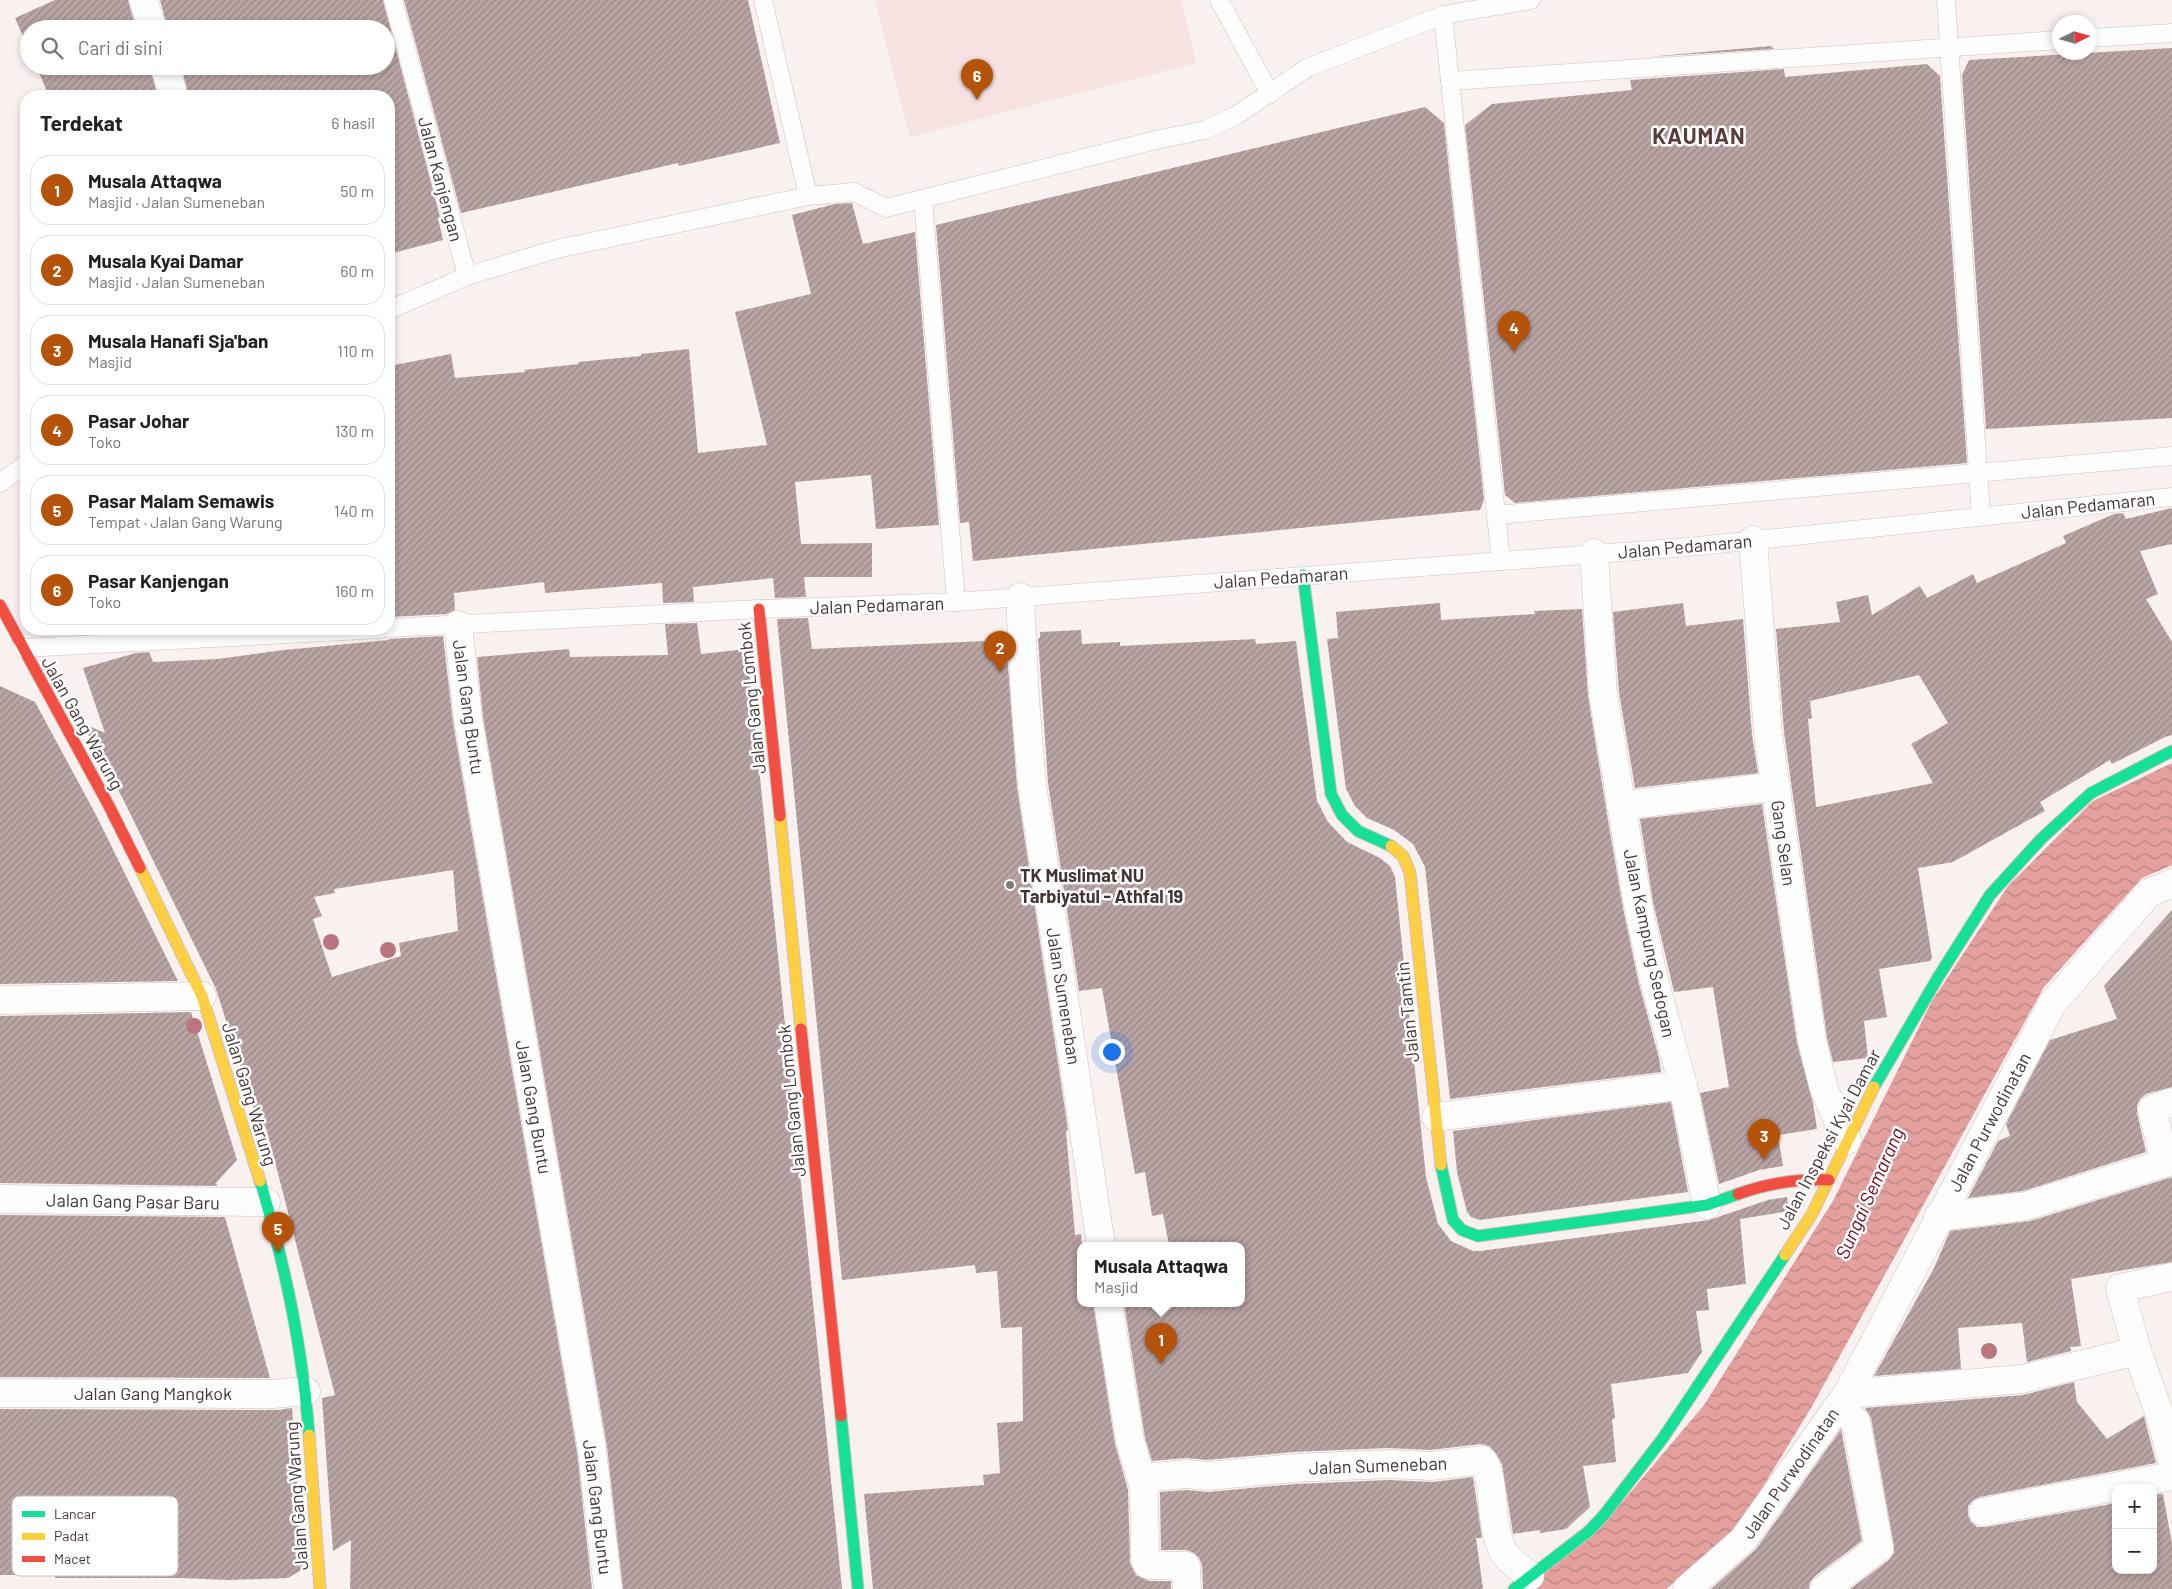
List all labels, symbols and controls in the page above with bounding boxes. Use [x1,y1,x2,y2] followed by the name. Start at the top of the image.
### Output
[2052,15,2097,60] north arrow
[20,20,395,75] search box
[38,34,66,62] icon: search
[78,36,163,59] text: Cari di sini
[961,59,993,100] pin: 6
[40,110,123,135] text: Terdekat
[331,113,375,132] text: 6 hasil
[414,114,468,244] street label: Jalan Kanjengan
[1652,122,1746,148] district label: KAUMAN
[88,169,222,192] text: Musala Attaqwa
[54,181,60,200] text: 1
[340,181,374,200] text: 50 m
[88,192,265,211] text: Masjid · Jalan Sumeneban
[88,249,244,272] text: Musala Kyai Damar
[53,261,61,280] text: 2
[340,261,374,280] text: 60 m
[88,272,265,291] text: Masjid · Jalan Sumeneban
[1498,311,1530,352] pin: 4
[88,329,268,352] text: Musala Hanafi Sja'ban
[53,341,61,360] text: 3
[337,341,374,360] text: 110 m
[88,352,132,371] text: Masjid
[88,409,189,432] text: Pasar Johar
[52,421,62,440] text: 4
[335,421,374,440] text: 130 m
[88,432,121,451] text: Toko
[2020,487,2156,523] street label: Jalan Pedamaran
[88,489,274,512] text: Pasar Malam Semawis
[53,501,61,520] text: 5
[334,501,374,520] text: 140 m
[88,512,283,531] text: Tempat · Jalan Gang Warung
[1617,529,1753,563] street label: Jalan Pedamaran
[1213,561,1349,593] street label: Jalan Pedamaran
[88,569,229,592] text: Pasar Kanjengan
[53,581,61,600] text: 6
[335,581,374,600] text: 160 m
[88,592,121,611] text: Toko
[809,592,945,618] street label: Jalan Pedamaran
[732,621,770,775] street label: Jalan Gang Lombok
[984,631,1016,672] pin: 2
[449,638,489,776] street label: Jalan Gang Buntu
[37,653,129,793] street label: Jalan Gang Warung
[1767,799,1801,887] street label: Gang Selan
[1619,847,1681,1039] street label: Jalan Kampung Sedogan
[1020,864,1183,907] place label: TK Muslimat NU Tarbiyatul - Athfal 19
[1004,879,1016,891] marker: TK Muslimat NU Tarbiyatul - Athfal 19
[1042,926,1086,1066] street label: Jalan Sumeneban
[1391,961,1423,1063] street label: Jalan Tamtin
[218,1020,282,1168] street label: Jalan Gang Warung
[772,1024,810,1178] street label: Jalan Gang Lombok
[511,1038,557,1176] street label: Jalan Gang Buntu
[1099,1039,1125,1065] your location
[1771,1045,1885,1233] street label: Jalan Inspeksi Kyai Damar
[1943,1049,2035,1195] street label: Jalan Purwodinatan
[1748,1119,1780,1160] pin: 3
[1830,1124,1908,1262] water label: Sungai Semarang
[46,1188,220,1214] street label: Jalan Gang Pasar Baru
[262,1212,294,1253] pin: 5
[1077,1242,1245,1307] popup
[1094,1254,1228,1277] text: Musala Attaqwa
[1094,1277,1138,1296] text: Masjid
[1145,1323,1177,1364] pin: 1
[74,1382,232,1404] street label: Jalan Gang Mangkok
[1737,1403,1843,1543] street label: Jalan Purwodinatan
[280,1421,312,1571] street label: Jalan Gang Warung
[579,1438,617,1576] street label: Jalan Gang Buntu
[1308,1452,1448,1478] street label: Jalan Sumeneban
[2112,1484,2157,1574] map controls
[2112,1484,2157,1529] button: +
[12,1496,178,1576] legend
[54,1505,96,1522] text: Lancar
[54,1527,89,1544] text: Padat
[2112,1529,2157,1574] button: −
[54,1550,91,1567] text: Macet

